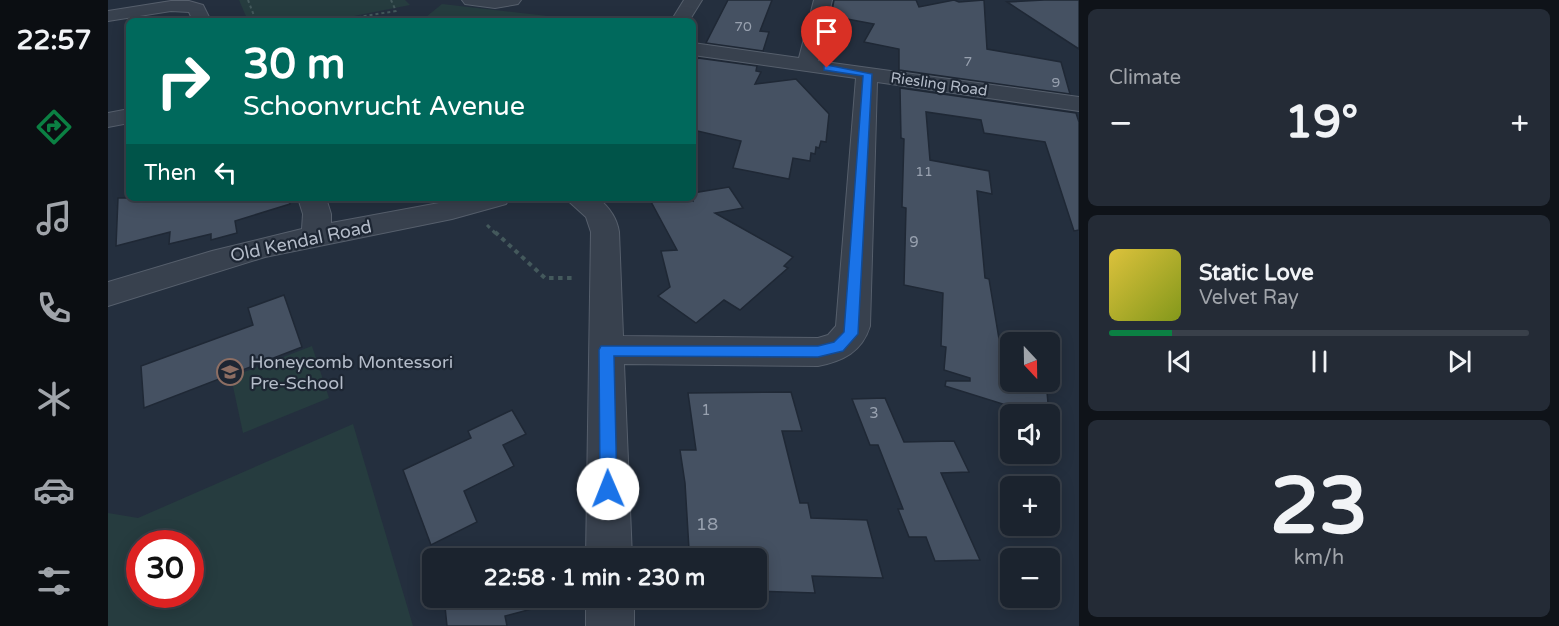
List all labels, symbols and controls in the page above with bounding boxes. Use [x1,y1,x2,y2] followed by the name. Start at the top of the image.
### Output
[801,6,852,68] pin
[810,15,843,48] icon: arrive
[734,18,752,35] house number: 70
[17,24,91,57] text: 22:57
[243,39,345,90] text: 30 m
[144,42,222,120] icon: right
[964,53,972,70] house number: 7
[1109,66,1181,90] text: Climate
[889,68,989,100] street label: Riesling Road
[1052,74,1060,91] house number: 9
[243,90,525,123] text: Schoonvrucht Avenue
[1285,96,1358,150] text: 19°
[1109,104,1133,143] text: −
[1510,104,1529,143] text: +
[33,106,75,148] icon: directions
[209,156,242,189] icon: left
[144,160,197,186] text: Then
[915,163,933,180] house number: 11
[33,197,75,239] icon: music
[228,215,374,267] street label: Old Kendal Road
[909,233,919,251] house number: 9
[1199,260,1314,286] text: Static Love
[1199,286,1299,310] text: Velvet Ray
[33,287,75,329] icon: phone
[1000,332,1060,392] north arrow
[1000,332,1060,608] map controls
[1163,345,1196,378] icon: previous
[1303,345,1336,378] icon: pause
[1443,345,1476,378] icon: next
[250,351,453,394] place label: Honeycomb Montessori Pre-School
[215,357,245,387] school or university icon: Honeycomb Montessori Pre-School
[33,378,75,420] icon: climate
[701,401,711,419] house number: 1
[869,404,879,422] house number: 3
[1000,404,1060,464] button: sound
[576,457,640,521] position arrow
[1270,460,1368,554] text: 23
[33,469,75,511] icon: car
[1000,476,1060,536] button: +
[696,513,718,535] house number: 18
[126,530,204,608] speed limit sign: 30
[1294,546,1344,570] text: km/h
[1000,548,1060,608] button: −
[33,560,75,602] icon: filters
[484,565,705,591] text: 22:58 · 1 min · 230 m

